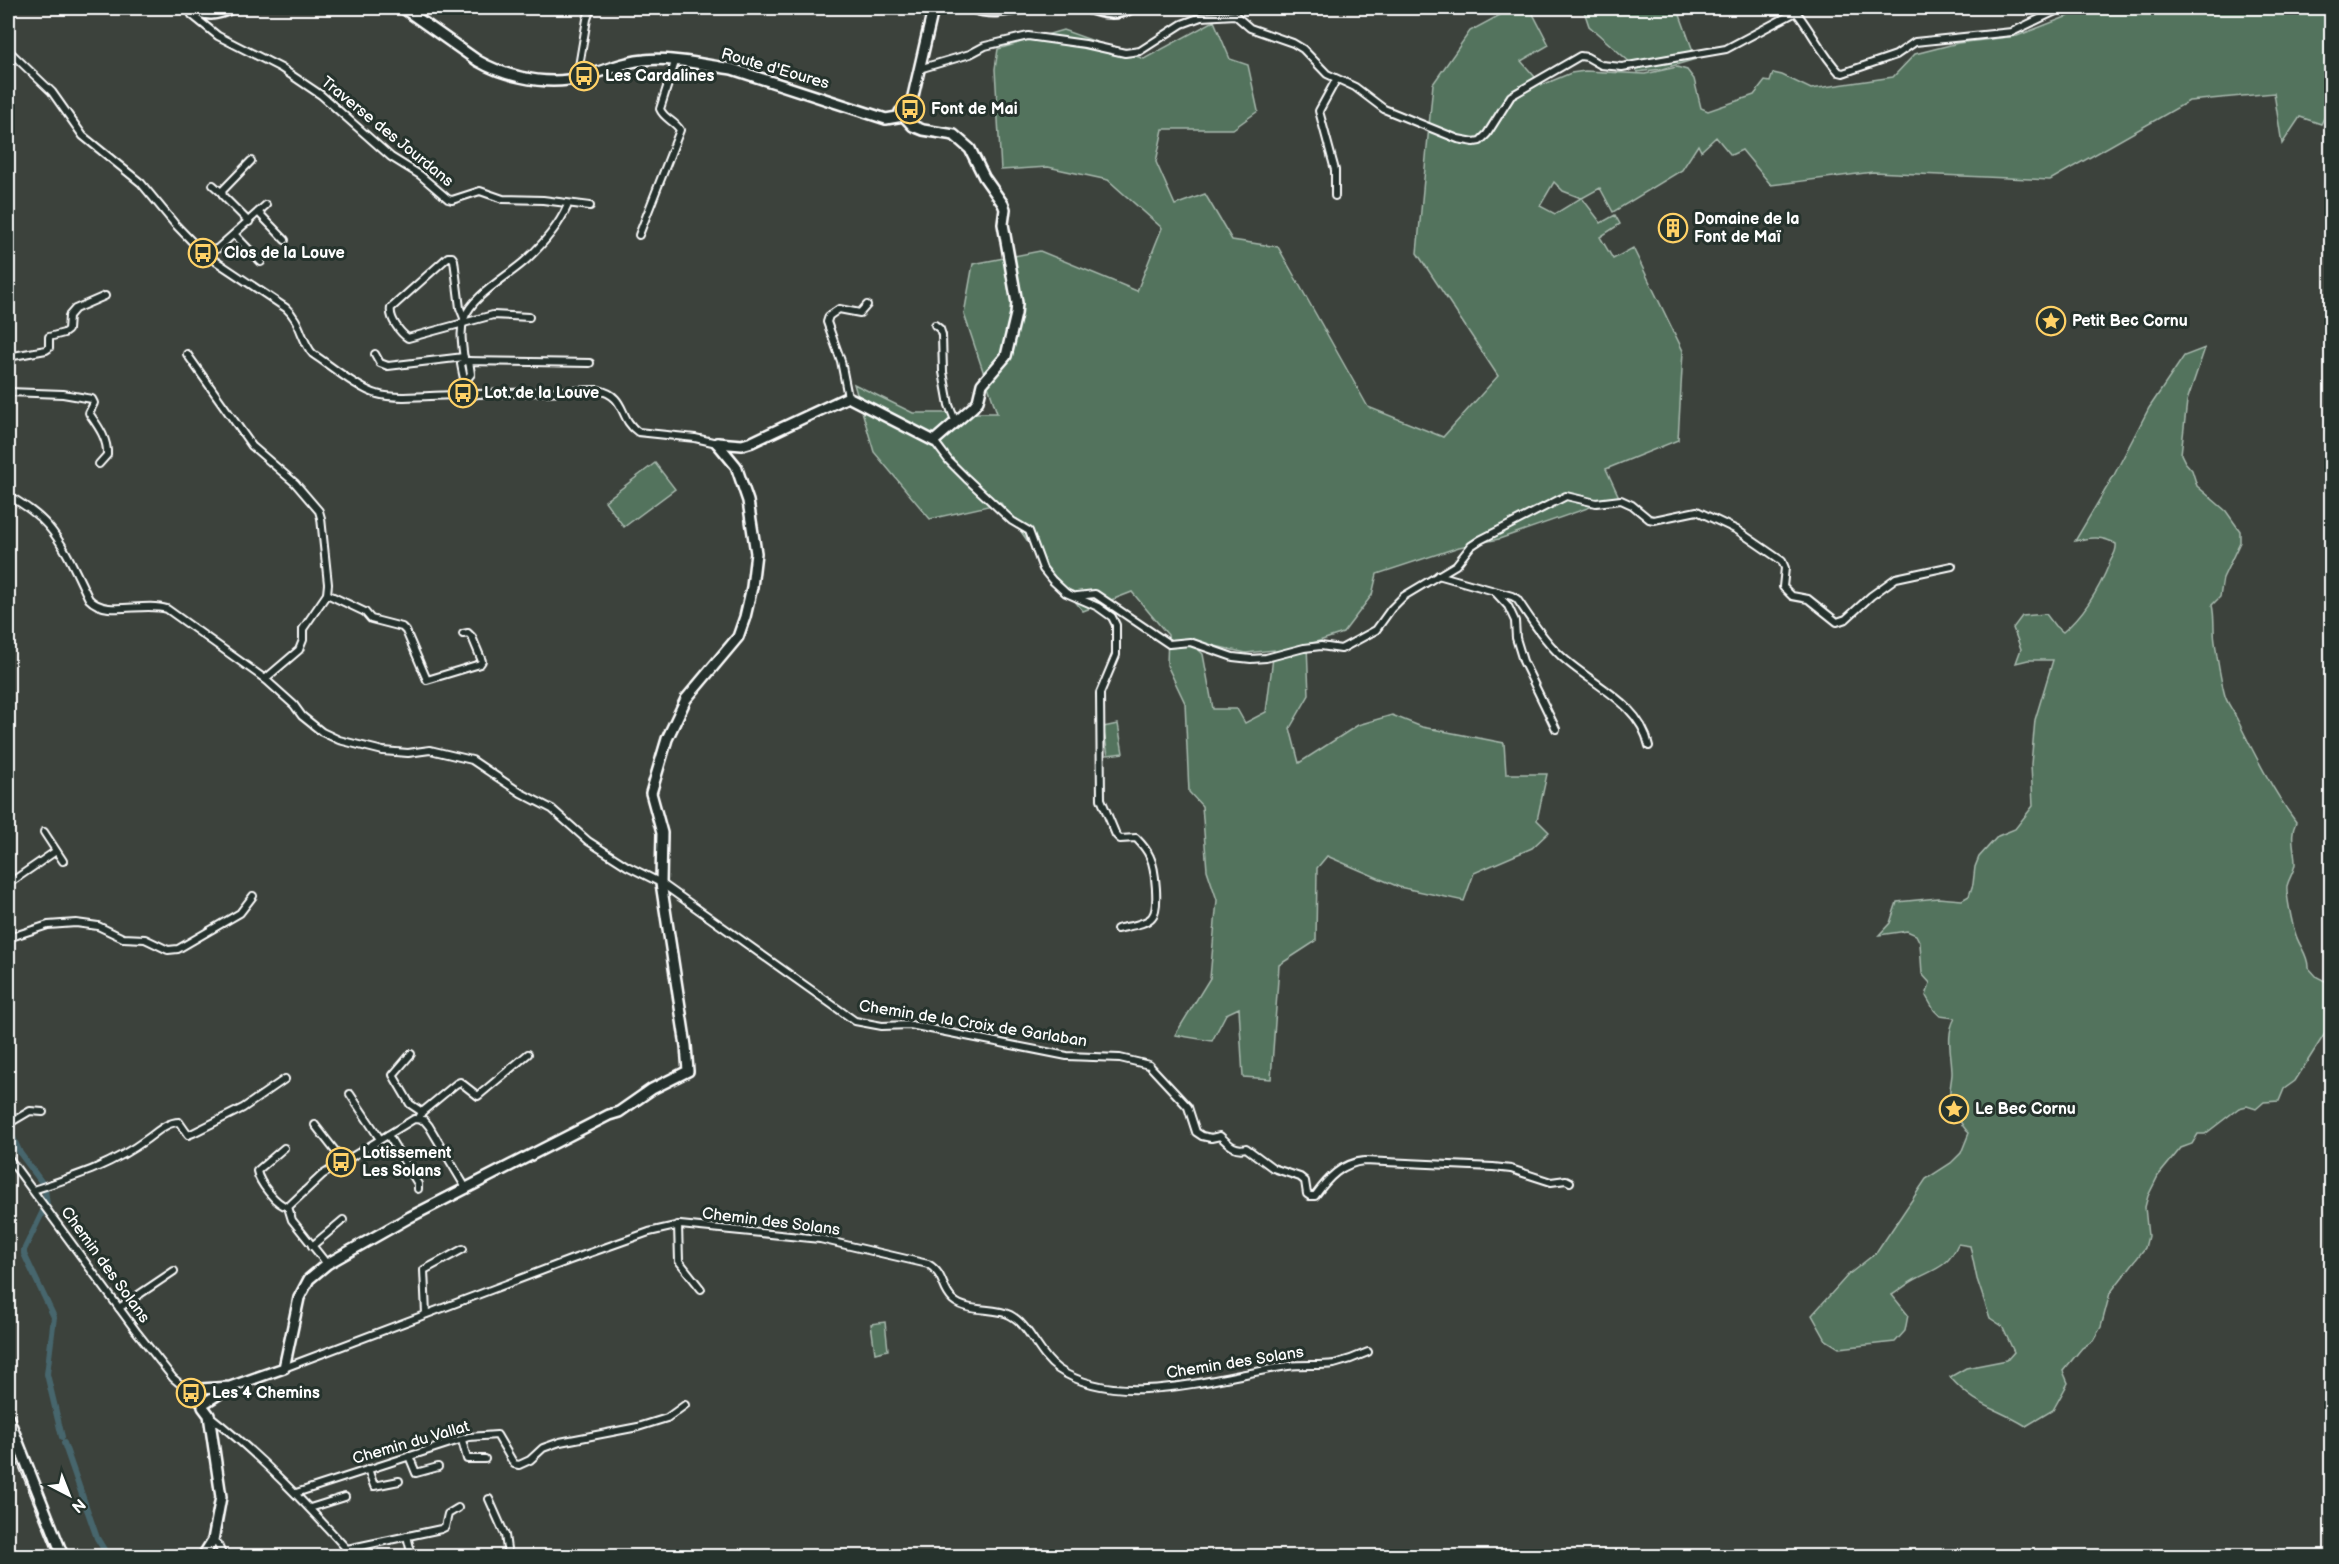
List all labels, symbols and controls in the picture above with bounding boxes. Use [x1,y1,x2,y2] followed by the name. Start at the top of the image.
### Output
[719,45,831,94] street label: Route d'Eoures
[568,60,600,92] bus stop icon: Les Cardalines
[605,67,714,86] place label: Les Cardalines
[317,73,457,191] street label: Traverse des Jourdans
[894,93,926,125] bus stop icon: Font de Mai
[931,100,1018,119] place label: Font de Mai
[1694,210,1800,247] place label: Domaine de la Font de Maï
[1657,212,1689,244] building icon: Domaine de la Font de Maï
[187,237,219,269] bus stop icon: Clos de la Louve
[224,244,345,263] place label: Clos de la Louve
[2035,305,2067,337] place icon: Petit Bec Cornu
[2072,312,2188,331] place label: Petit Bec Cornu
[447,377,479,409] bus stop icon: Lot. de la Louve
[484,384,599,403] place label: Lot. de la Louve
[858,997,1088,1051] street label: Chemin de la Croix de Garlaban
[1938,1093,1970,1125] place icon: Le Bec Cornu
[1975,1100,2076,1119] place label: Le Bec Cornu
[362,1144,452,1181] place label: Lotissement Les Solans
[325,1146,357,1178] bus stop icon: Lotissement Les Solans
[57,1203,154,1327] street label: Chemin des Solans
[701,1204,841,1240] street label: Chemin des Solans
[1165,1343,1305,1383] street label: Chemin des Solans
[175,1377,207,1409] bus stop icon: Les 4 Chemins
[212,1384,320,1403] place label: Les 4 Chemins
[350,1417,472,1469] street label: Chemin du Vallat
[39,1465,99,1525] north arrow
[67,1494,89,1516] text: N

